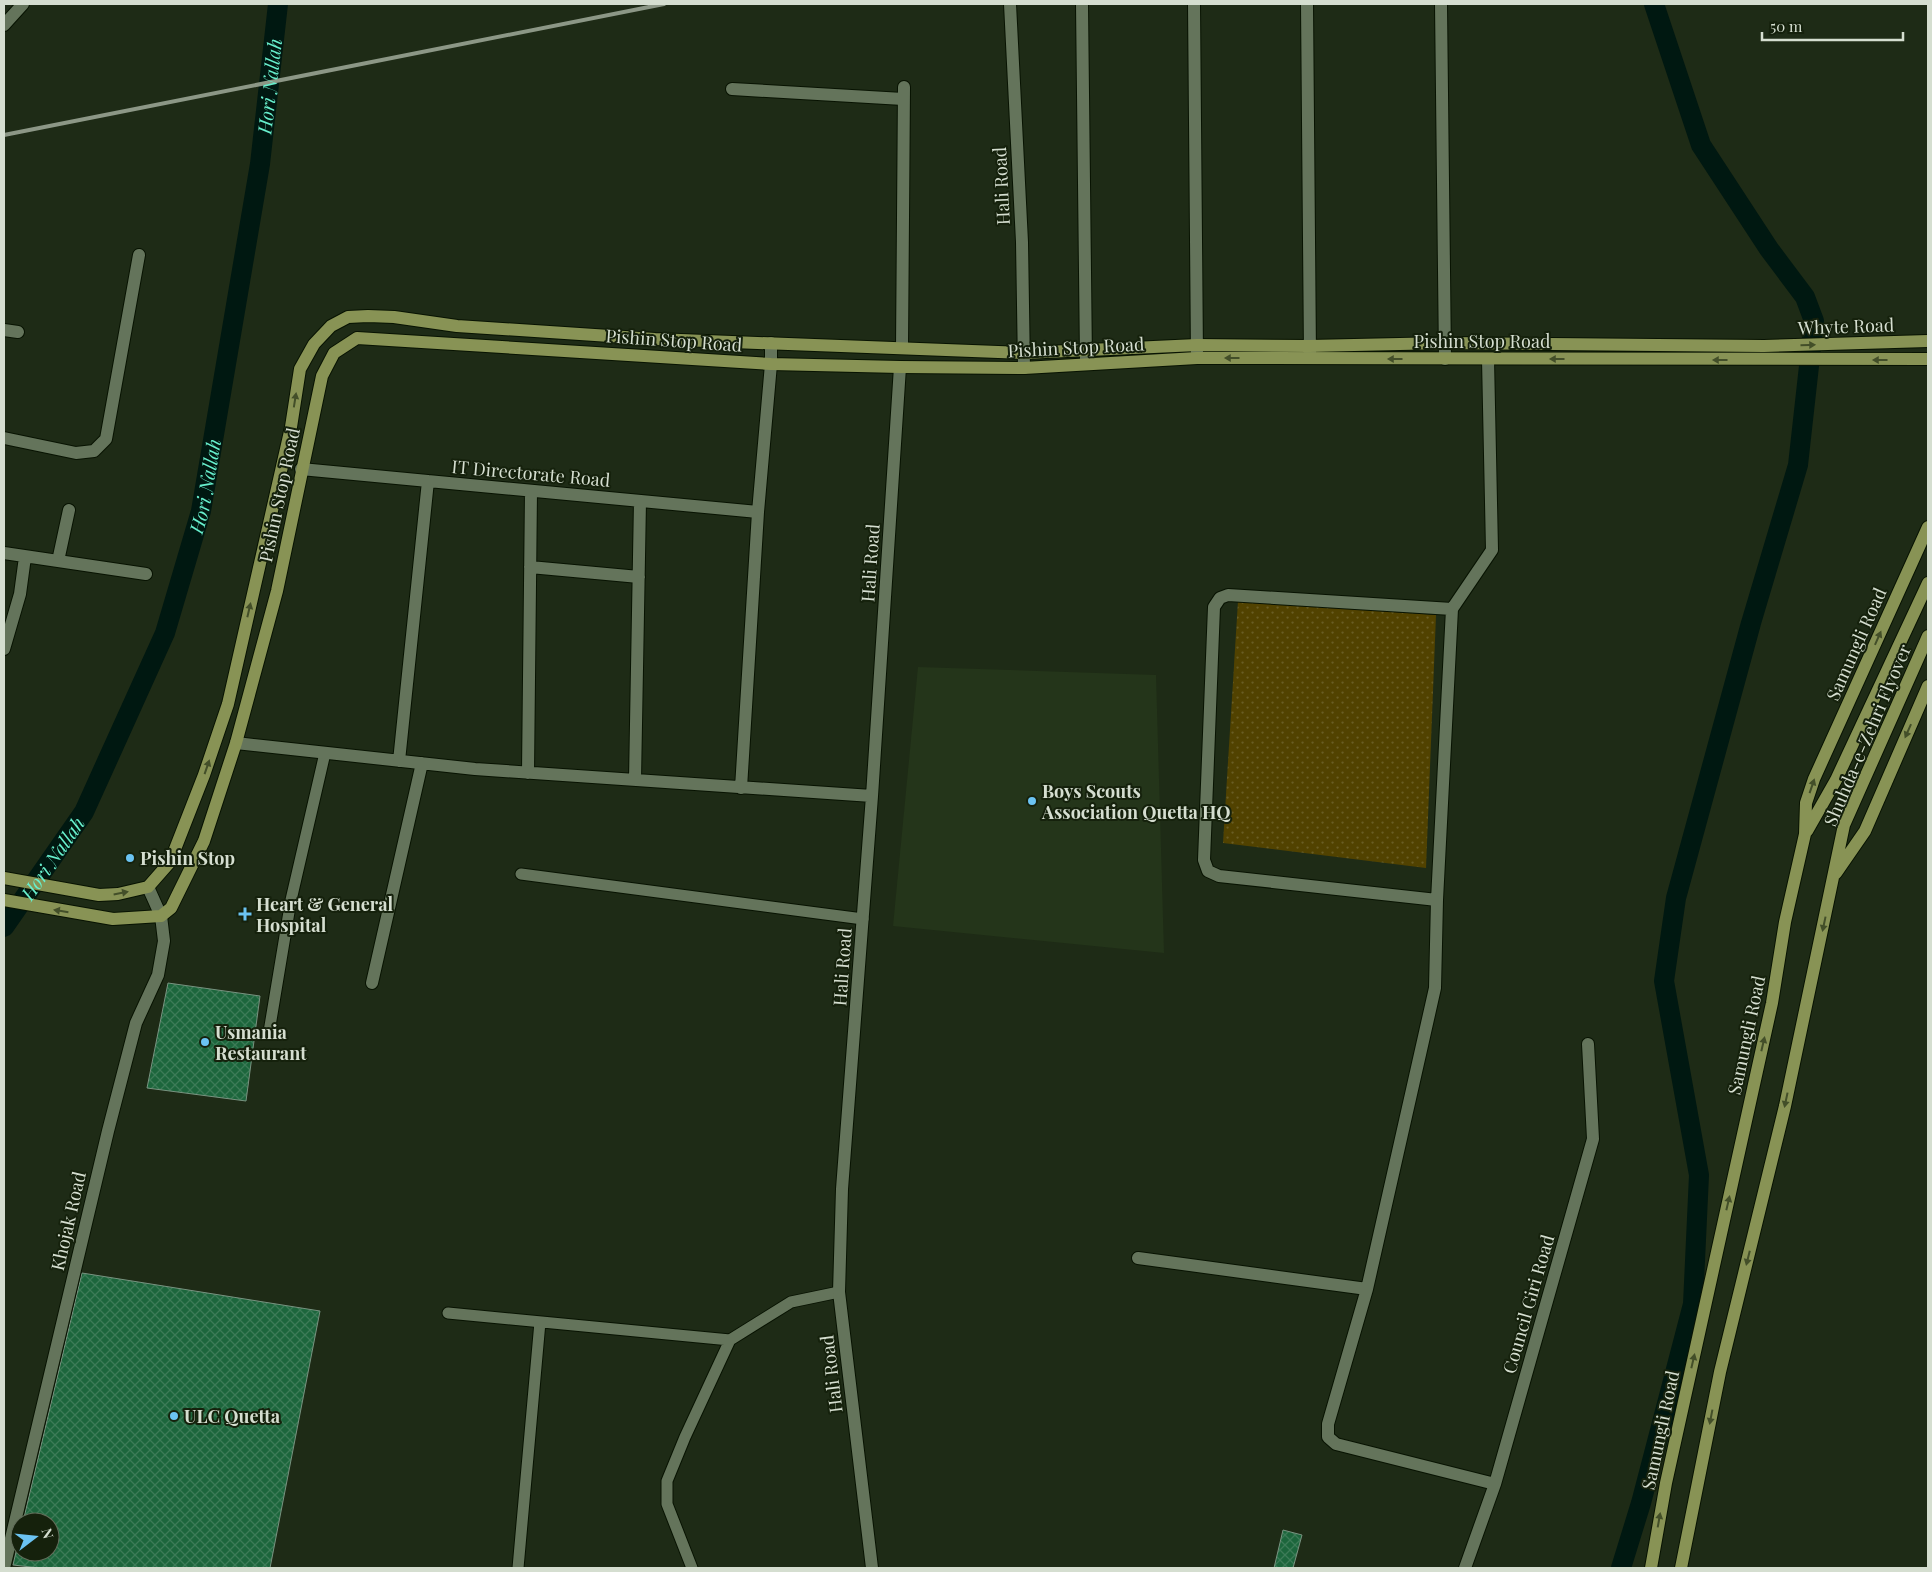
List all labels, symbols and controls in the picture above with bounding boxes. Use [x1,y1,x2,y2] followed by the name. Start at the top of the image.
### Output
[1762,10,1903,42] scale bar
[1770,16,1803,36] text: 50 m
[250,37,287,136] water label: Hori Nallah
[987,146,1015,226] street label: Hali Road
[1796,312,1895,340] street label: Whyte Road
[605,323,744,357] street label: Pishin Stop Road
[1414,329,1551,353] street label: Pishin Stop Road
[1007,331,1145,363] street label: Pishin Stop Road
[1800,341,1816,349] one-way arrow
[1224,354,1240,362] one-way arrow
[1387,355,1403,363] one-way arrow
[1549,355,1565,363] one-way arrow
[1712,355,1728,363] one-way arrow
[1871,356,1887,364] one-way arrow
[292,392,300,408] one-way arrow
[253,425,305,564] street label: Pishin Stop Road
[182,437,226,537] water label: Hori Nallah
[451,454,612,492] street label: IT Directorate Road
[855,523,885,603] street label: Hali Road
[1820,583,1892,704] street label: Samungli Road
[246,602,254,618] one-way arrow
[1874,630,1882,645] one-way arrow
[1818,640,1916,830] street label: Shuhda-e-Zehri Flyover
[1904,724,1912,738] one-way arrow
[203,759,211,774] one-way arrow
[1808,778,1816,793] one-way arrow
[1041,779,1231,824] place label: Boys Scouts Association Quetta HQ
[1026,795,1038,807] marker: Boys Scouts Association Quetta HQ
[13,811,90,906] water label: Hori Nallah
[140,846,235,870] place label: Pishin Stop
[124,852,136,864] marker: Pishin Stop
[114,889,129,897] one-way arrow
[256,892,394,937] place label: Heart & General Hospital
[52,906,68,914] one-way arrow
[238,907,252,921] marker: Heart & General Hospital
[1819,917,1827,933] one-way arrow
[827,927,857,1007] street label: Hali Road
[1722,973,1770,1097] street label: Samungli Road
[215,1020,307,1065] place label: Usmania Restaurant
[199,1036,211,1048] marker: Usmania Restaurant
[1760,1036,1768,1052] one-way arrow
[1782,1093,1790,1108] one-way arrow
[45,1169,91,1273] street label: Khojak Road
[1724,1195,1732,1210] one-way arrow
[1497,1231,1559,1376] street label: Council Giri Road
[1744,1251,1752,1266] one-way arrow
[814,1333,848,1414] street label: Hali Road
[1689,1354,1697,1369] one-way arrow
[1636,1368,1684,1492] street label: Samungli Road
[184,1404,281,1428] place label: ULC Quetta
[1707,1409,1715,1424] one-way arrow
[168,1410,180,1422] marker: ULC Quetta
[10,1512,60,1562] north arrow
[1656,1512,1664,1528] one-way arrow
[37,1526,59,1541] text: N

